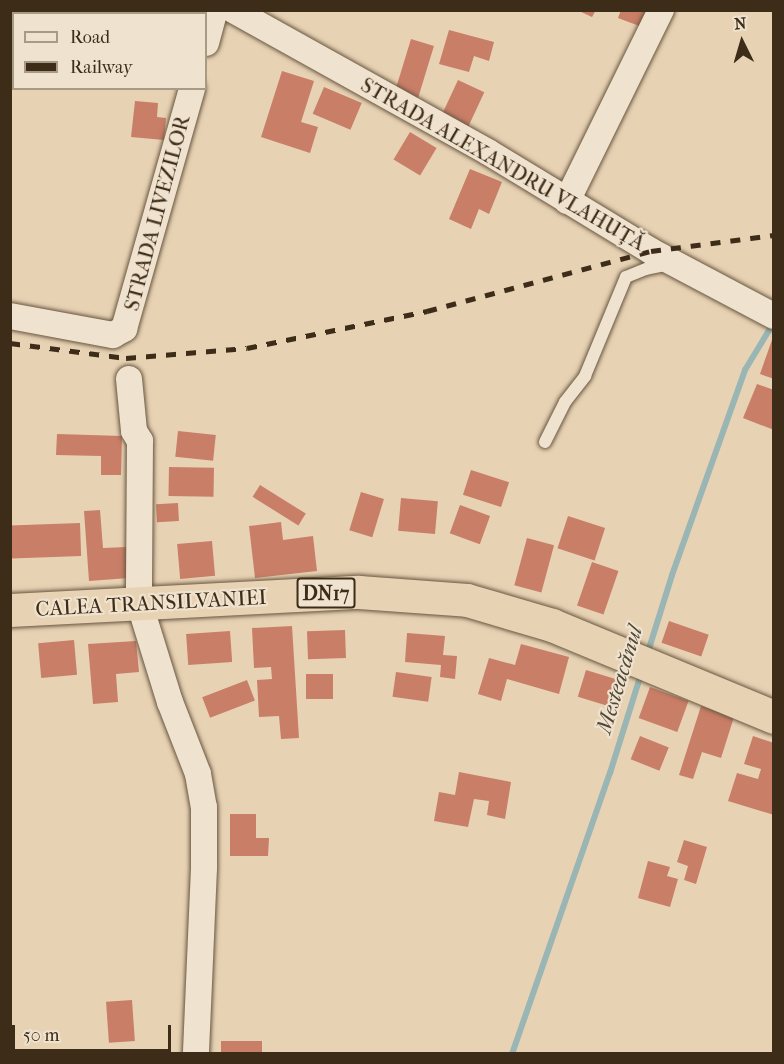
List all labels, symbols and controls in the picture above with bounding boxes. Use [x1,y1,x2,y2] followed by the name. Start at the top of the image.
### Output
[12,12,207,90] legend
[712,12,772,72] north arrow
[734,14,747,34] text: N
[70,27,110,48] text: Road
[70,57,133,78] text: Railway
[356,72,650,256] street label: STRADA ALEXANDRU VLAHUȚĂ
[119,112,195,314] street label: STRADA LIVEZILOR
[296,576,356,610] road number: DN17
[35,584,267,622] street label: CALEA TRANSILVANIEI
[591,623,649,737] water label: Mesteacănul
[15,1013,174,1051] scale bar
[23,1025,59,1046] text: 50 m

